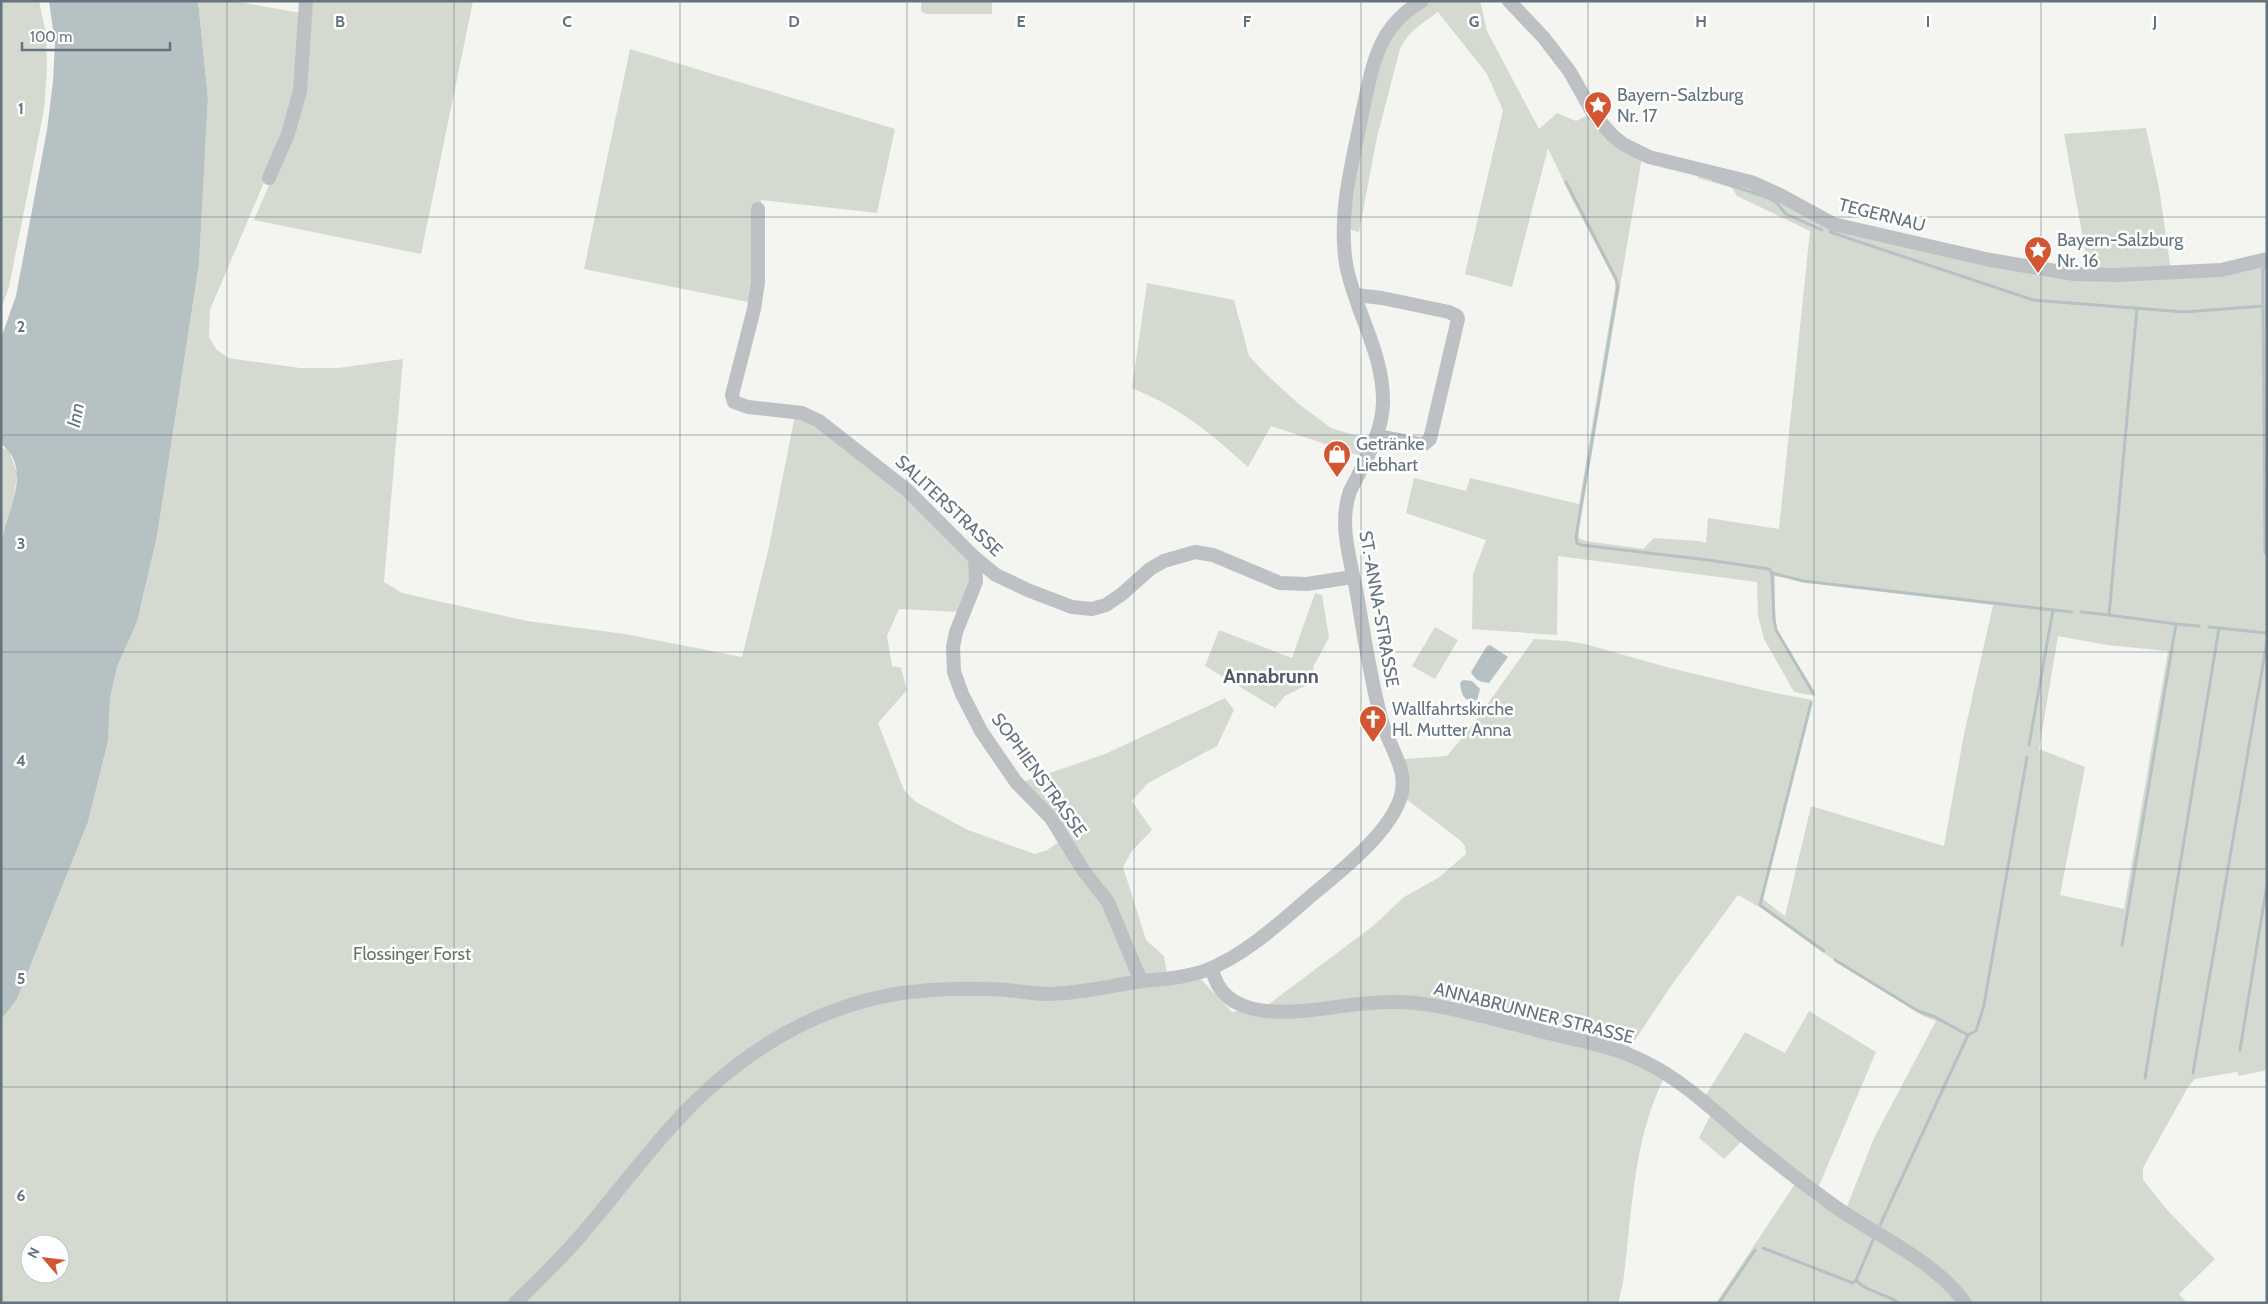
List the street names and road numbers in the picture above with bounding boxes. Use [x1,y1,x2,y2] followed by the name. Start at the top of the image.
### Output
[1836,194,1928,236] street label: TEGERNAU
[891,451,1007,561] street label: SALITERSTRASSE
[1354,529,1404,689] street label: ST.-ANNA-STRASSE
[987,709,1091,841] street label: SOPHIENSTRASSE
[1432,977,1636,1049] street label: ANNABRUNNER STRASSE

